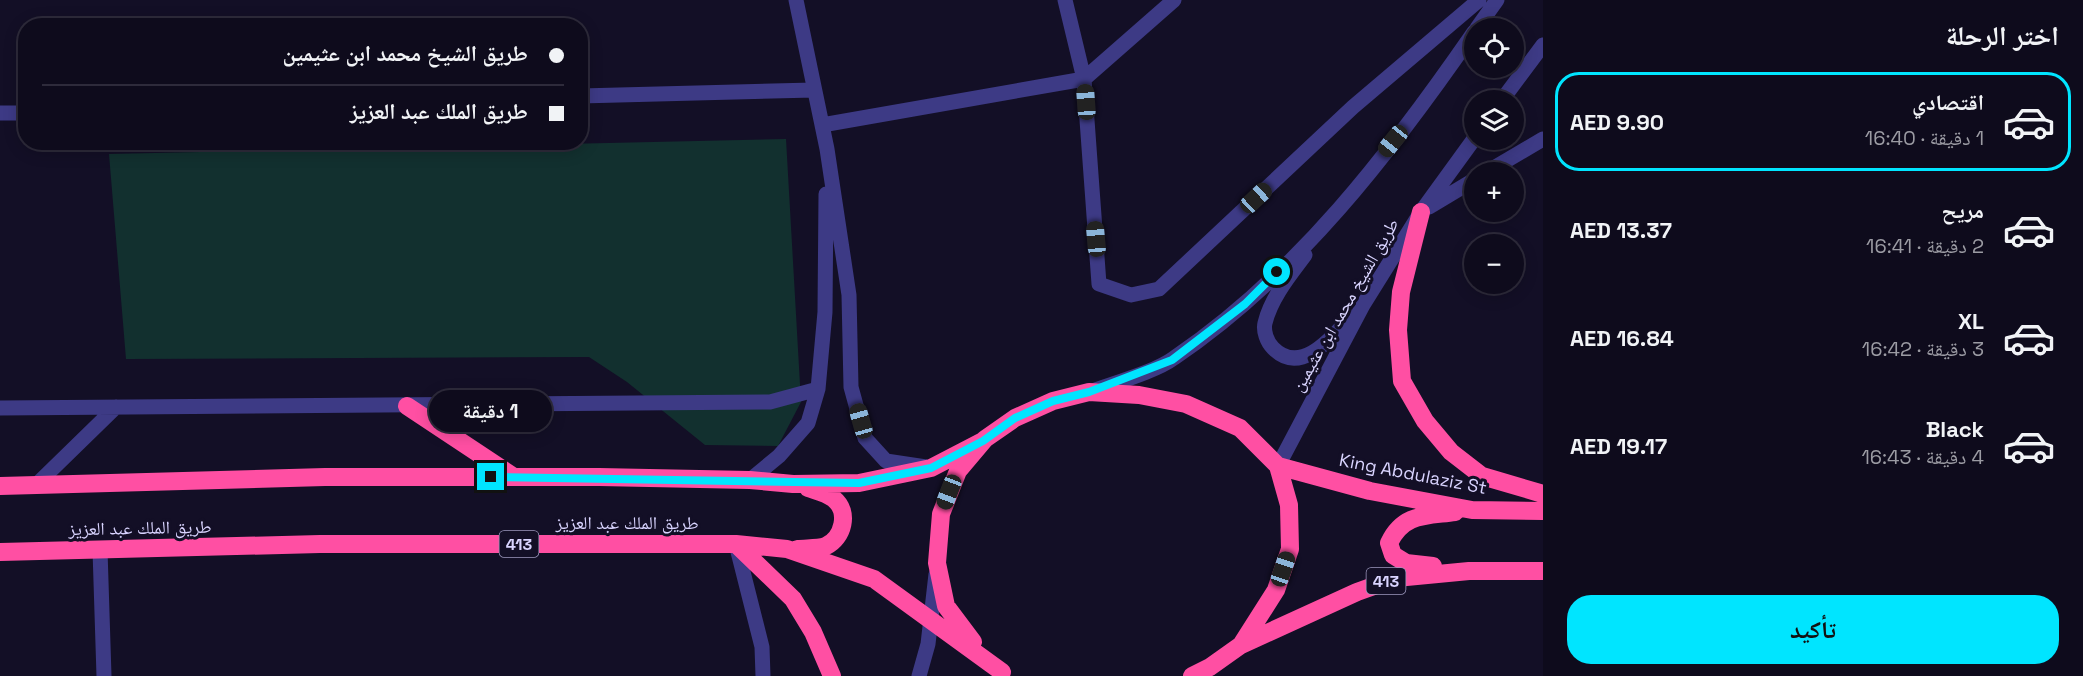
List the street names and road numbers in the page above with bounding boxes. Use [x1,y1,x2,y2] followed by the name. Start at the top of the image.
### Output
[1286,214,1404,396] street label: طريق الشيخ محمد ابن عثيمين
[1337,448,1489,499] street label: King Abdulaziz St
[554,511,699,534] street label: طريق الملك عبد العزيز
[67,515,212,540] street label: طريق الملك عبد العزيز
[500,531,538,557] road number: 413
[1366,568,1406,594] road number: 413

